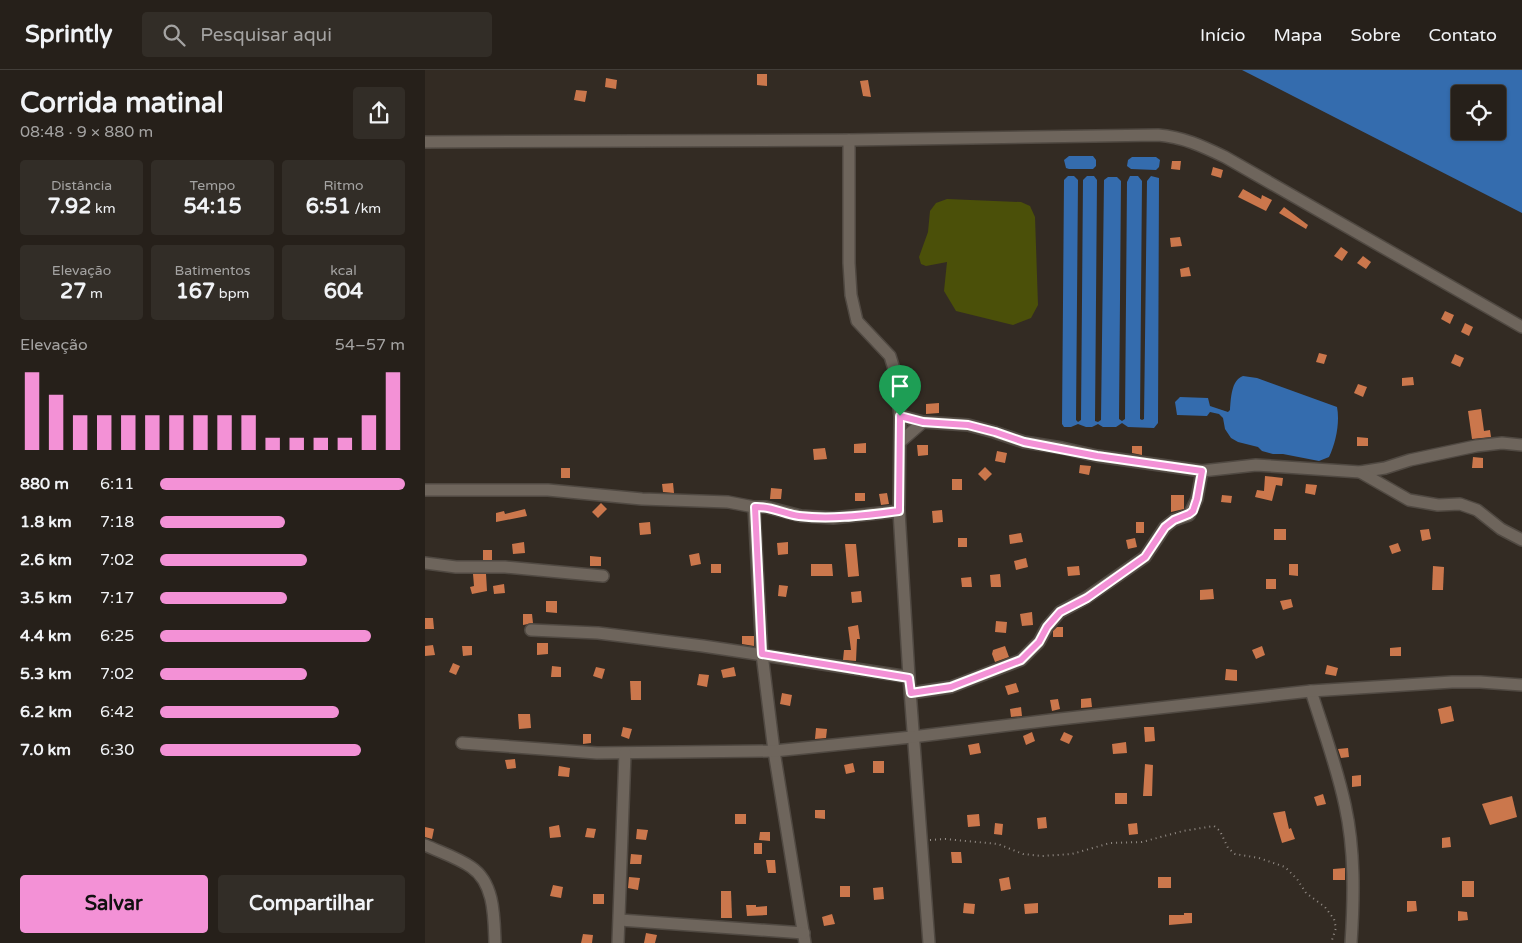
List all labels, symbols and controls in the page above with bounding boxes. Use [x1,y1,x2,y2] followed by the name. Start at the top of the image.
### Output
[142,12,492,57] search box
[25,20,112,49] text: Sprintly
[160,21,188,49] icon: search
[200,24,332,46] text: Pesquisar aqui
[1200,24,1245,46] text: Início
[1273,24,1322,46] text: Mapa
[1350,24,1401,46] text: Sobre
[1429,24,1497,46] text: Contato
[1451,85,1506,140] map controls
[1451,85,1506,140] button: locate
[20,86,224,120] text: Corrida matinal
[353,87,405,139] button: share
[20,122,153,142] text: 08:48 · 9 × 880 m
[51,177,112,194] text: Distância
[190,177,235,194] text: Tempo
[323,177,364,194] text: Ritmo
[47,194,91,219] text: 7.92
[183,194,242,219] text: 54:15
[306,194,351,219] text: 6:51
[91,200,116,217] text: km
[351,200,381,217] text: /km
[52,262,111,279] text: Elevação
[175,262,250,279] text: Batimentos
[330,262,357,279] text: kcal
[60,279,86,304] text: 27
[176,279,215,304] text: 167
[324,279,363,304] text: 604
[86,285,103,302] text: m
[215,285,249,302] text: bpm
[20,335,88,355] text: Elevação
[335,335,405,355] text: 54–57 m
[879,365,921,416] pin
[886,372,914,400] icon: arrive
[20,474,69,494] text: 880 m
[100,474,134,494] text: 6:11
[20,512,72,532] text: 1.8 km
[100,512,134,532] text: 7:18
[20,550,72,570] text: 2.6 km
[100,550,134,570] text: 7:02
[20,588,72,608] text: 3.5 km
[100,588,134,608] text: 7:17
[20,626,72,646] text: 4.4 km
[100,626,134,646] text: 6:25
[20,664,72,684] text: 5.3 km
[100,664,134,684] text: 7:02
[20,702,72,722] text: 6.2 km
[100,702,134,722] text: 6:42
[20,740,71,760] text: 7.0 km
[100,740,134,760] text: 6:30
[20,875,208,933] button: Salvar
[218,875,405,933] button: Compartilhar

